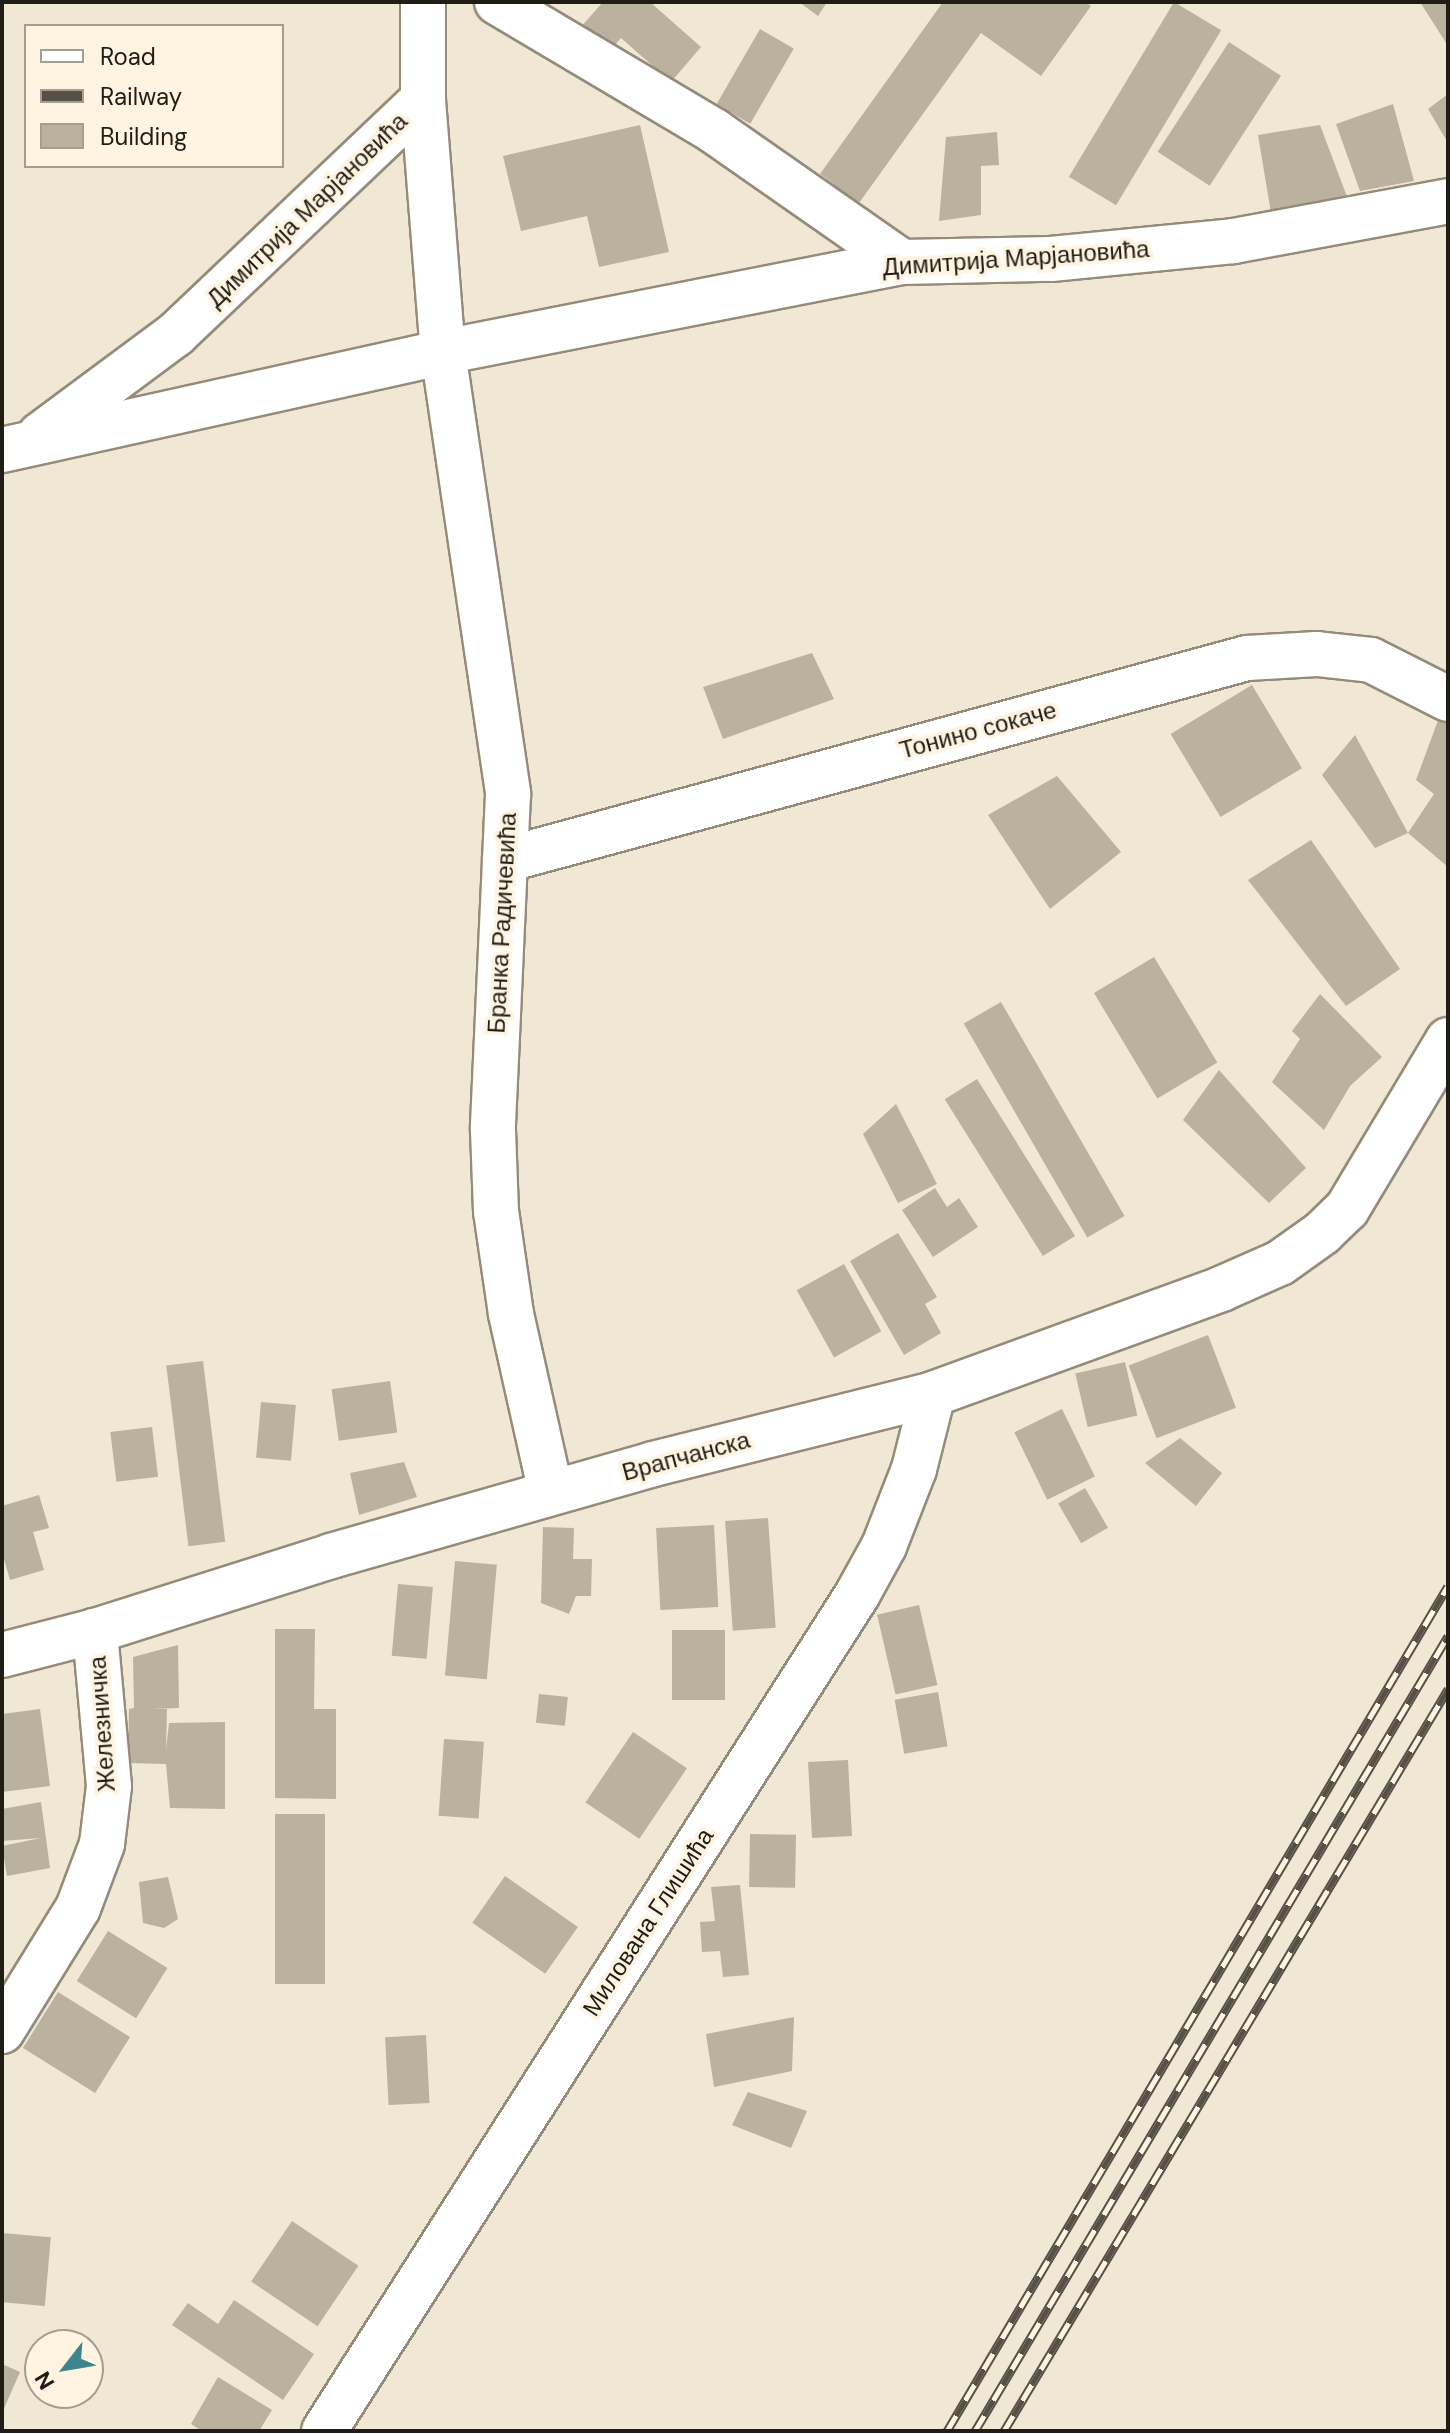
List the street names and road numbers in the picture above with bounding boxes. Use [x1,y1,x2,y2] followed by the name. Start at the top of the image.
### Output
[201,107,413,313] street label: Димитрија Марјановића
[882,234,1150,282] street label: Димитрија Марјановића
[896,695,1060,765] street label: Тонино сокаче
[482,812,522,1034] street label: Бранка Радичевића
[619,1425,753,1487] street label: Врапчанска
[83,1655,121,1793] street label: Железничка
[576,1823,720,2021] street label: Милована Глишића

